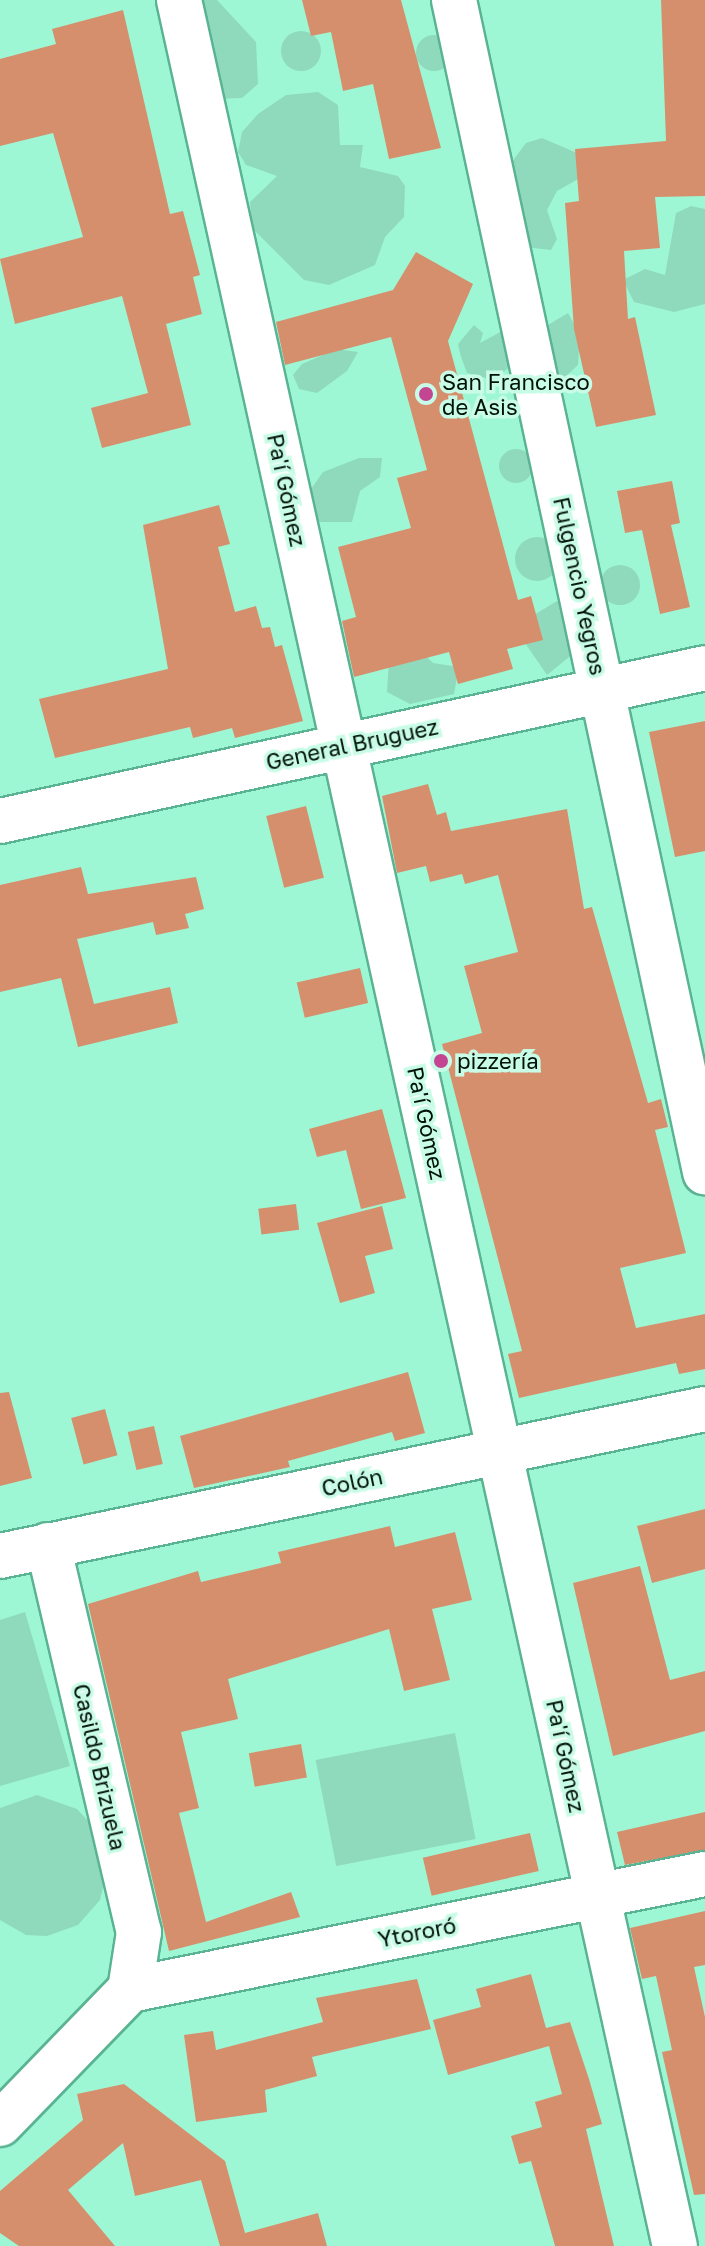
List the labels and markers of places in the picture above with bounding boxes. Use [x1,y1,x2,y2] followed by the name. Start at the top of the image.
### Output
[442,368,590,420] place label: San Francisco de Asis
[417,385,435,403] marker: San Francisco de Asis
[457,1048,539,1074] place label: pizzería
[432,1052,450,1070] marker: pizzería

